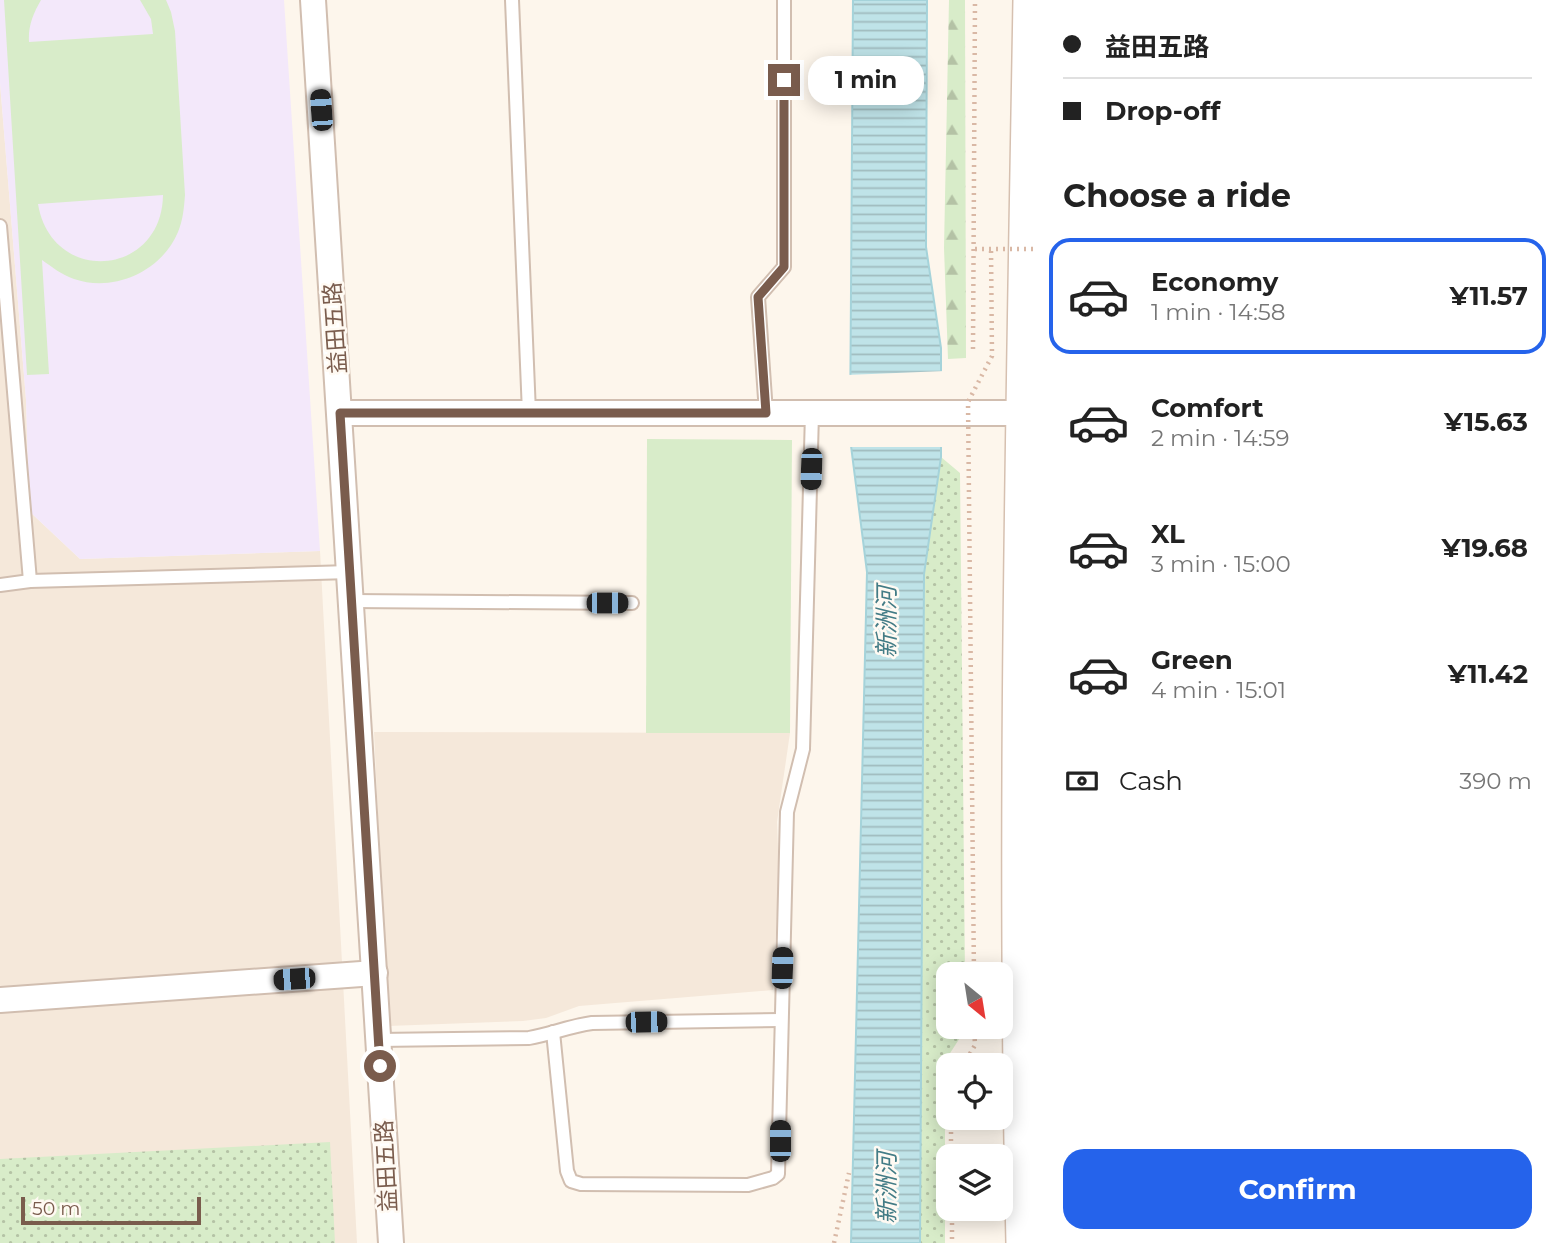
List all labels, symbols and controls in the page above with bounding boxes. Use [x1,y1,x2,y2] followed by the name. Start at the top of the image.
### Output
[1105,31,1209,63] text: 益田五路
[808,56,924,104] callout: 1 min
[768,64,800,96] route end
[835,66,897,94] text: 1 min
[310,88,333,132] car
[1105,95,1220,127] text: Drop-off
[1063,176,1291,215] text: Choose a ride
[1067,265,1130,328] icon: car
[1151,266,1278,298] text: Economy
[1450,280,1528,312] text: ¥11.57
[318,281,352,375] street label: 益田五路
[1151,298,1286,326] text: 1 min · 14:58
[1067,391,1130,454] icon: car
[1151,392,1263,424] text: Comfort
[1444,406,1528,438] text: ¥15.63
[1151,424,1290,452] text: 2 min · 14:59
[800,448,823,490] car
[1067,517,1130,580] icon: car
[1151,518,1185,550] text: XL
[1441,532,1528,564] text: ¥19.68
[1151,550,1291,578] text: 3 min · 15:00
[872,582,901,658] water label: 新洲河
[587,593,629,614] car
[1067,643,1130,706] icon: car
[1151,644,1233,676] text: Green
[1448,658,1528,690] text: ¥11.42
[1151,676,1286,704] text: 4 min · 15:01
[1063,762,1101,800] icon: cash
[1119,765,1183,797] text: Cash
[1459,767,1532,795] text: 390 m
[771,947,794,989] car
[936,962,1013,1040] north arrow
[936,962,1013,1221] map controls
[273,967,316,991] car
[625,1011,668,1033] car
[364,1050,396,1082] route start
[936,1053,1013,1130] button: locate
[370,1119,402,1213] street label: 益田五路
[770,1120,791,1162] car
[936,1144,1013,1221] button: layers
[872,1148,901,1224] water label: 新洲河
[1063,1149,1532,1229] button: Confirm
[21,1194,201,1226] scale bar
[32,1197,80,1220] text: 50 m

